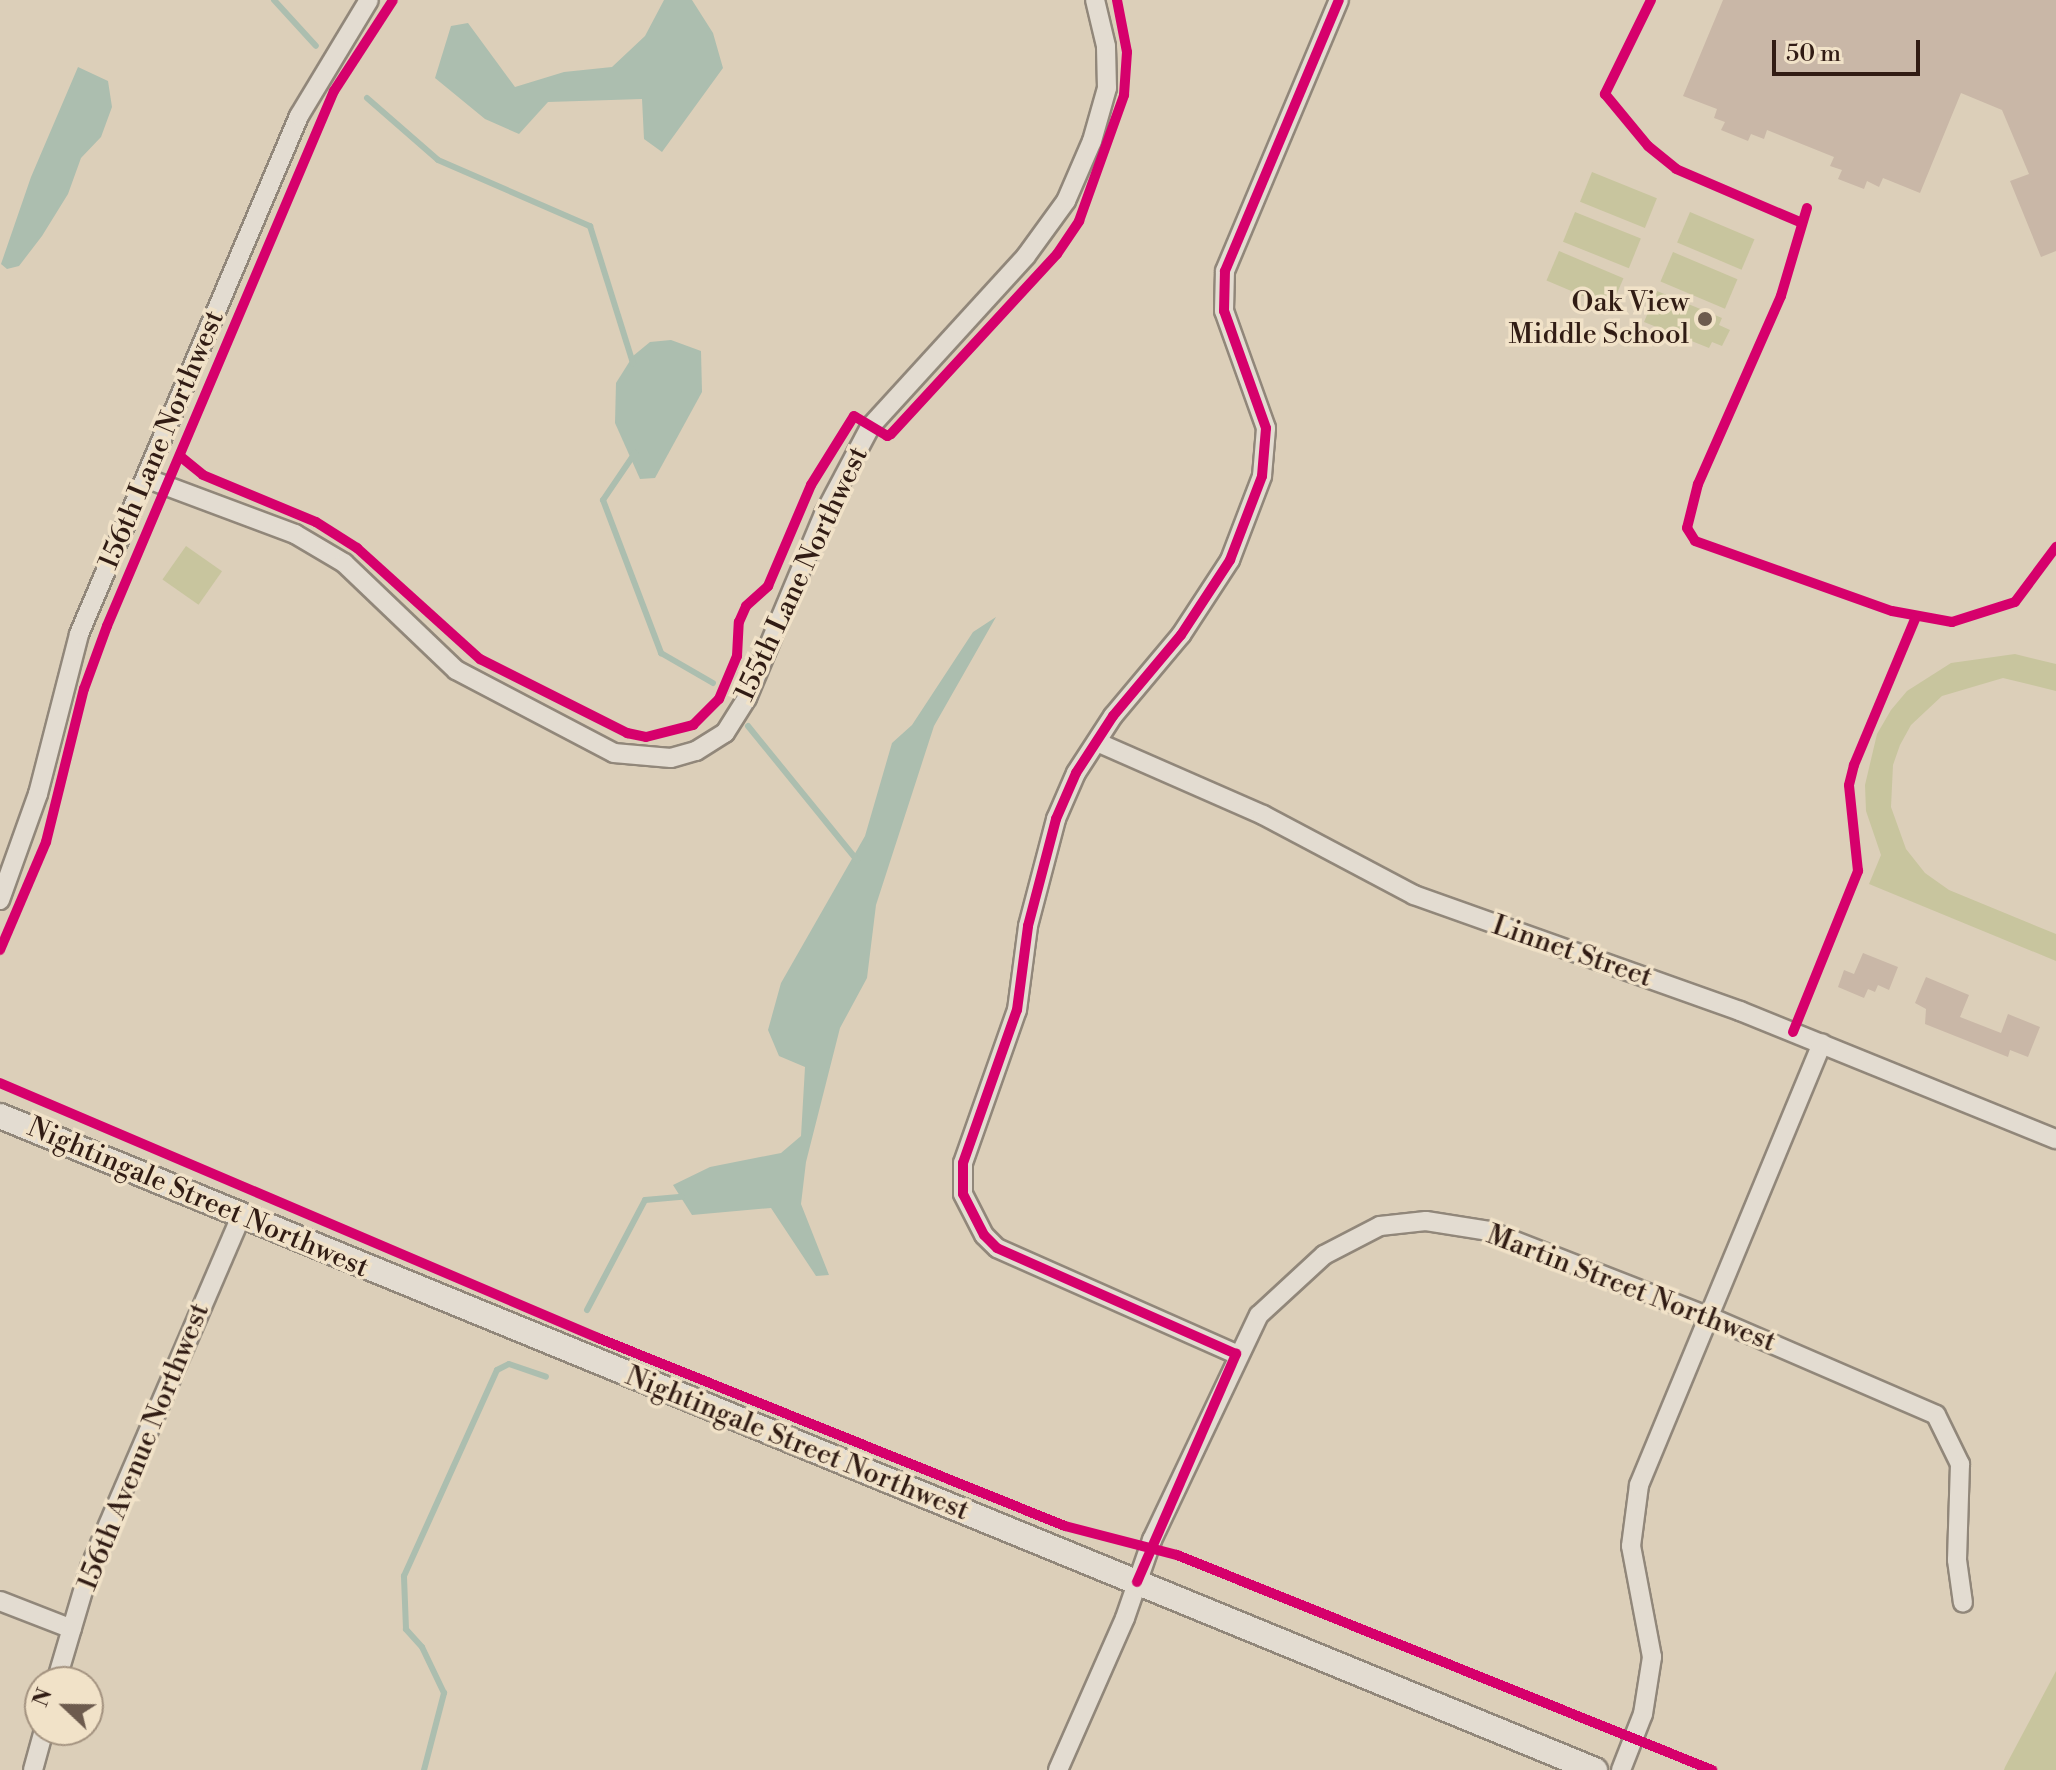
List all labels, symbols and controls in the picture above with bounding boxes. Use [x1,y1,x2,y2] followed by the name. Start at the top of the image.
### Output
[1776,24,1924,74] scale bar
[1786,39,1841,69] text: 50 m
[1509,286,1689,352] place label: Oak View Middle School
[92,305,232,575] street label: 156th Lane Northwest
[1696,310,1714,328] marker: Oak View Middle School
[728,442,876,706] street label: 155th Lane Northwest
[1488,909,1656,995] street label: Linnet Street
[22,1111,374,1285] street label: Nightingale Street Northwest
[1482,1218,1780,1360] street label: Martin Street Northwest
[71,1298,217,1596] street label: 156th Avenue Northwest
[620,1360,974,1528] street label: Nightingale Street Northwest
[24,1666,104,1746] north arrow
[27,1684,59,1711] text: N

